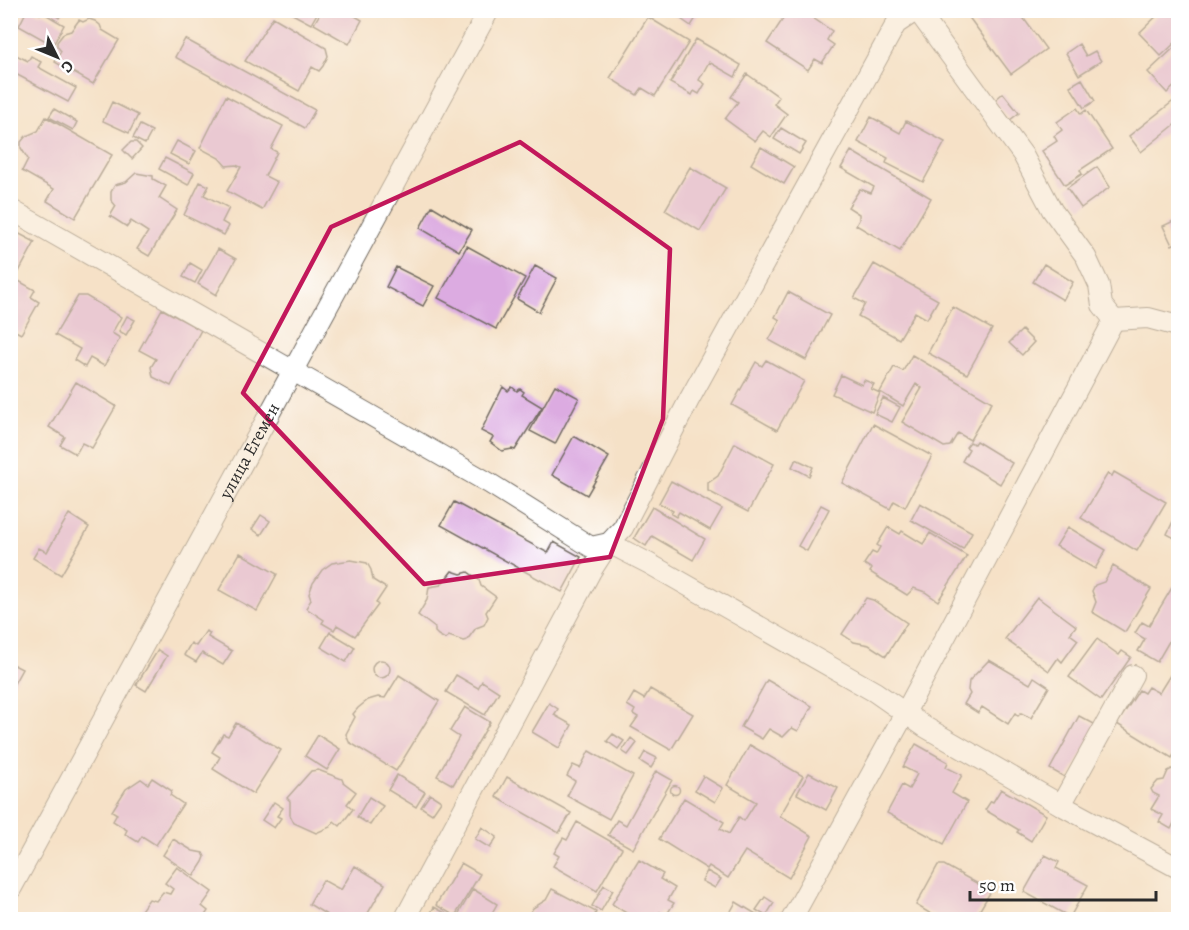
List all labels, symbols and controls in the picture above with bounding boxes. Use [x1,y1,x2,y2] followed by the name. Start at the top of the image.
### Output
[27,27,87,87] north arrow
[56,55,79,78] text: С
[213,398,285,504] street label: улица Егемен
[970,864,1156,902] scale bar
[979,873,1015,897] text: 50 m

